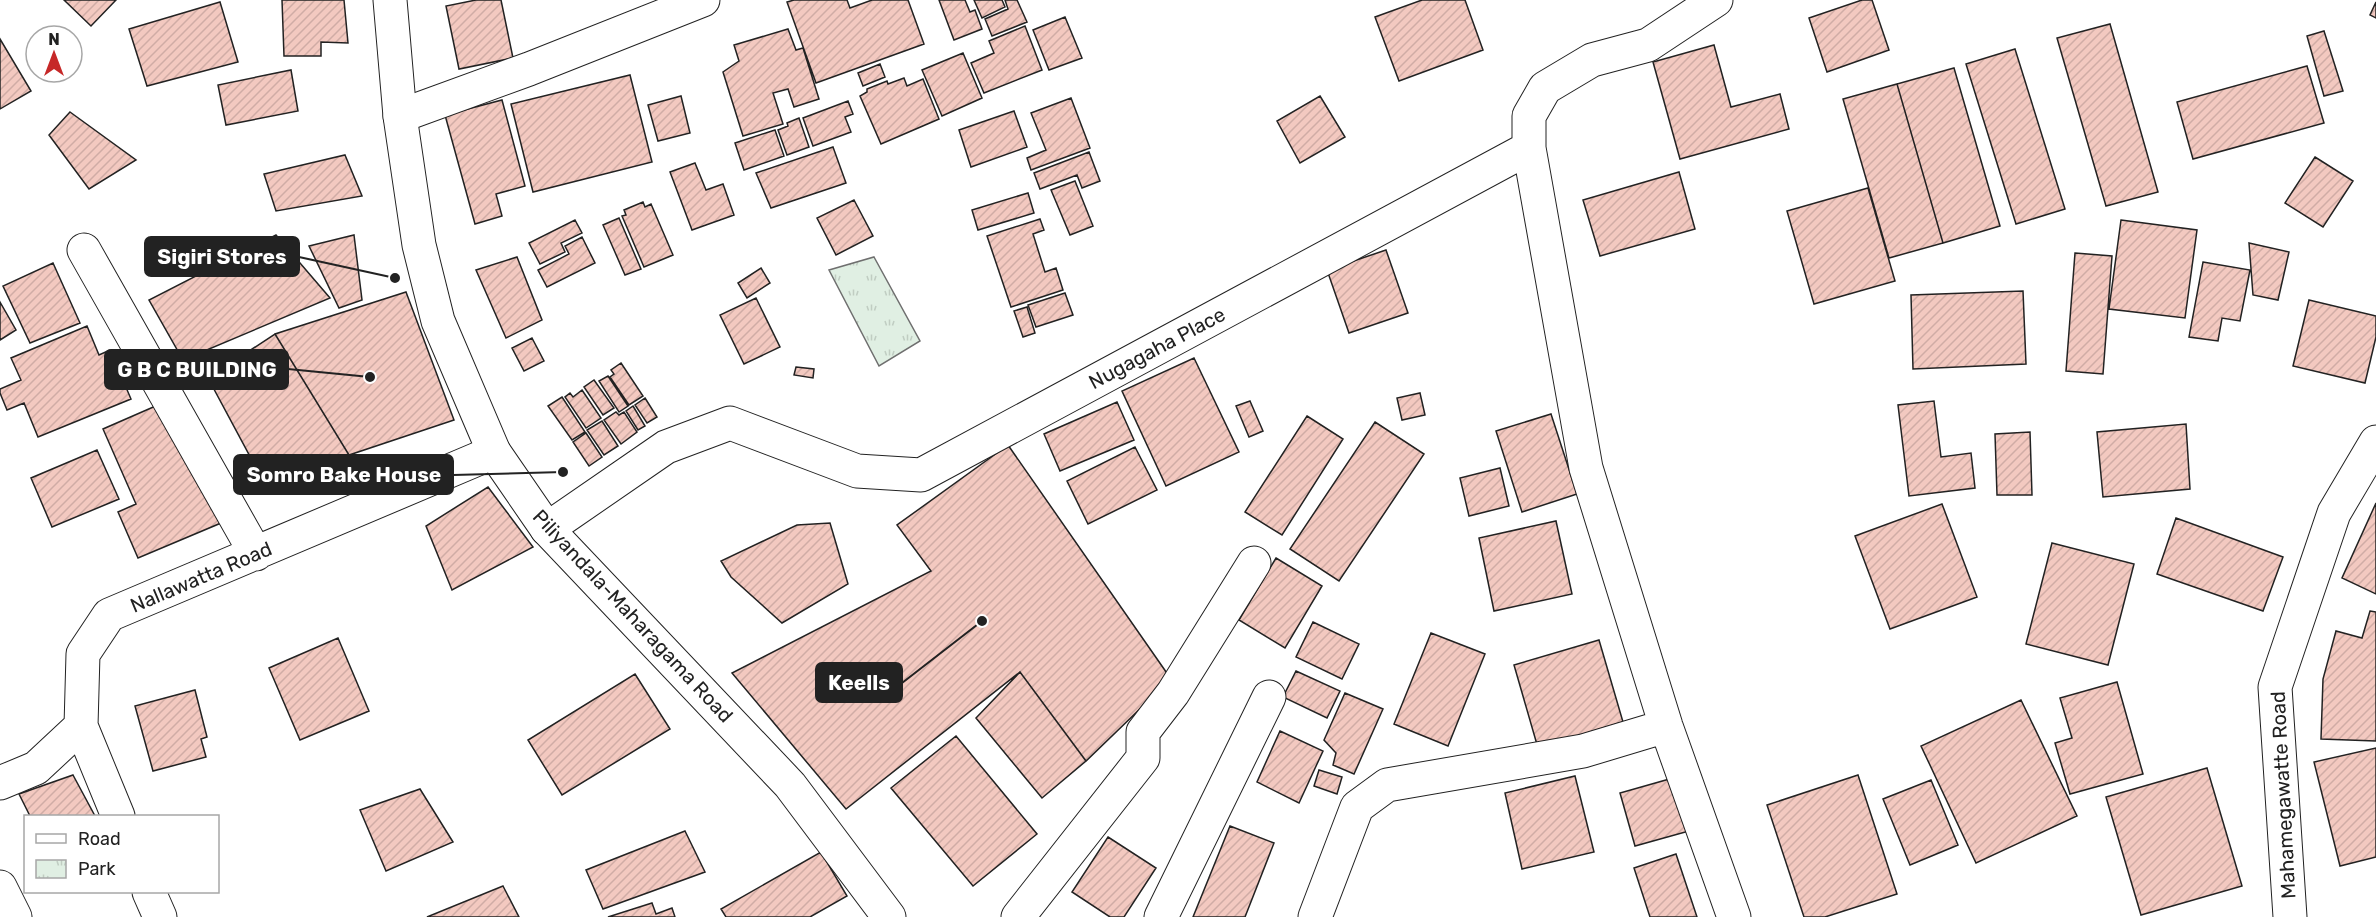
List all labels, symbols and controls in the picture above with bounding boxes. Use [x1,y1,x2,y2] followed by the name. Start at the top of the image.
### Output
[24,24,84,84] north arrow
[48,30,60,49] text: N
[145,237,299,276] callout: Sigiri Stores
[157,244,287,269] text: Sigiri Stores
[1085,302,1229,394] street label: Nugagaha Place
[105,350,288,389] callout: G B C BUILDING
[117,357,277,382] text: G B C BUILDING
[234,455,453,494] callout: Somro Bake House
[247,462,441,487] text: Somro Bake House
[528,505,738,727] street label: Piliyandala-Maharagama Road
[127,536,275,618] street label: Nallawatta Road
[816,663,902,702] callout: Keells
[828,670,890,695] text: Keells
[2266,691,2300,899] street label: Mahamegawatte Road
[24,815,219,893] legend
[78,828,121,850] text: Road
[78,858,116,880] text: Park

